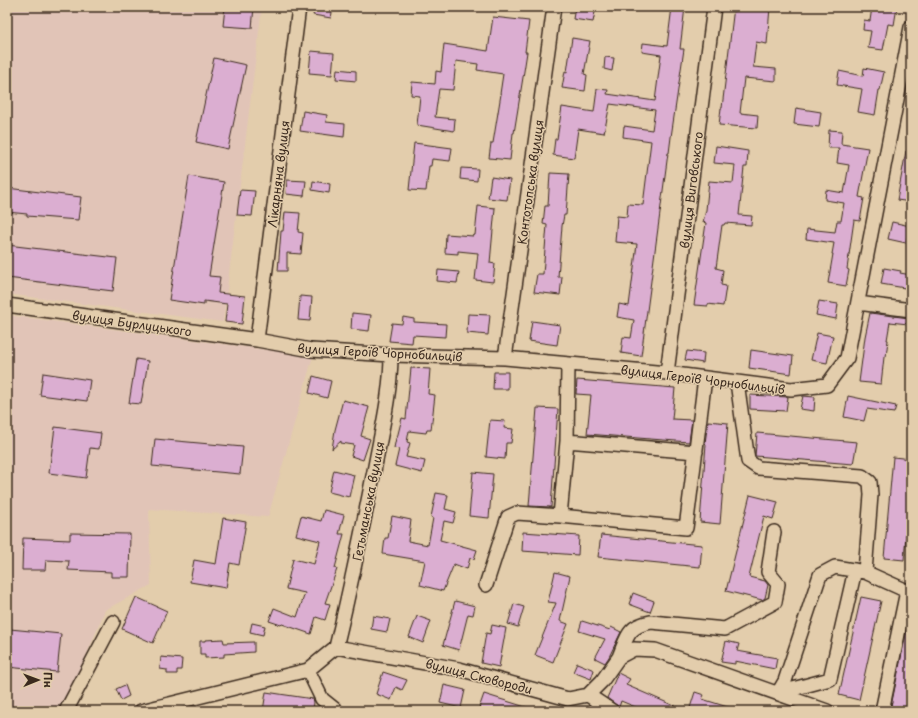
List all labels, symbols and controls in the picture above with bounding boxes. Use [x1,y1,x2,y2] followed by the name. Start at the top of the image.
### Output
[512,118,548,246] street label: Контотопська вулиця
[263,119,293,229] street label: Лікарняна вулиця
[675,130,707,249] street label: вулиця Виговського
[71,306,193,340] street label: вулиця Бурлуцького
[297,339,463,365] street label: вулиця Героїв Чорнобильців
[620,360,786,398] street label: вулиця Героїв Чорнобильців
[348,440,388,562] street label: Гетьманська вулиця
[424,654,534,698] street label: вулиця Сковороди
[18,660,58,700] north arrow
[40,672,57,688] text: Пн

